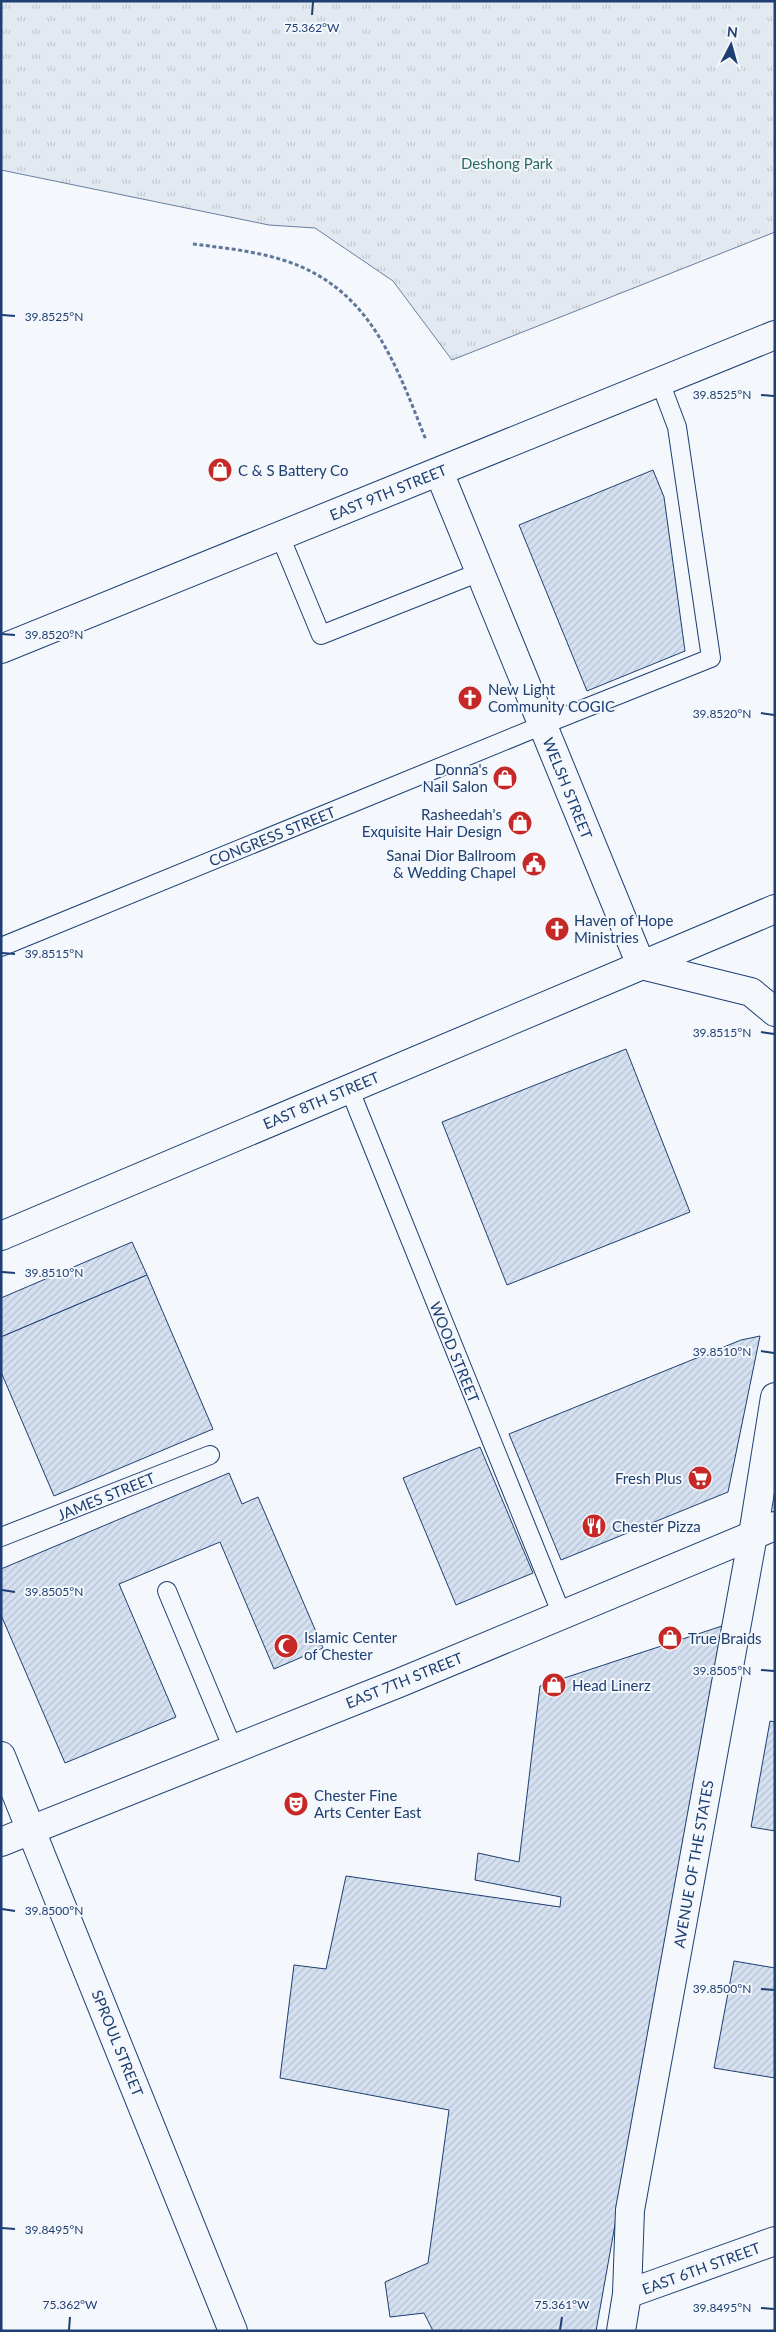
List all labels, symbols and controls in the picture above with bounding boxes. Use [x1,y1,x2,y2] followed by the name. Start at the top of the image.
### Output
[284,20,340,35] text: 75.362°W
[706,20,756,70] north arrow
[726,23,739,41] text: N
[461,154,553,172] park label: Deshong Park
[25,309,83,324] text: 39.8525°N
[693,387,751,402] text: 39.8525°N
[207,457,233,483] shop icon: C & S Battery Co
[327,460,449,524] street label: EAST 9TH STREET
[238,461,348,479] place label: C & S Battery Co
[25,627,83,642] text: 39.8520°N
[488,680,615,715] place label: New Light Community COGIC
[457,685,483,711] church icon: New Light Community COGIC
[693,706,751,721] text: 39.8520°N
[539,735,597,842] street label: WELSH STREET
[422,760,488,795] place label: Donna's Nail Salon
[492,765,518,791] shop icon: Donna's Nail Salon
[206,802,338,870] street label: CONGRESS STREET
[362,805,502,840] place label: Rasheedah's Exquisite Hair Design
[507,810,533,836] shop icon: Rasheedah's Exquisite Hair Design
[386,846,516,881] place label: Sanai Dior Ballroom & Wedding Chapel
[521,851,547,877] public building icon: Sanai Dior Ballroom & Wedding Chapel
[574,911,673,946] place label: Haven of Hope Ministries
[544,916,570,942] church icon: Haven of Hope Ministries
[25,946,83,961] text: 39.8515°N
[693,1025,751,1040] text: 39.8515°N
[260,1067,382,1133] street label: EAST 8TH STREET
[25,1265,83,1280] text: 39.8510°N
[427,1299,483,1405] street label: WOOD STREET
[693,1344,751,1359] text: 39.8510°N
[687,1465,713,1491] supermarket icon: Fresh Plus
[55,1468,157,1524] street label: JAMES STREET
[615,1469,682,1487] place label: Fresh Plus
[581,1513,607,1539] restaurant icon: Chester Pizza
[612,1517,701,1535] place label: Chester Pizza
[25,1584,83,1599] text: 39.8505°N
[657,1625,683,1651] shop icon: True Braids
[304,1628,398,1663] place label: Islamic Center of Chester
[688,1629,762,1647] place label: True Braids
[273,1633,299,1659] mosque icon: Islamic Center of Chester
[343,1648,465,1712] street label: EAST 7TH STREET
[693,1663,751,1678] text: 39.8505°N
[541,1672,567,1698] shop icon: Head Linerz
[572,1676,651,1694] place label: Head Linerz
[669,1779,717,1949] street label: AVENUE OF THE STATES
[314,1786,422,1821] place label: Chester Fine Arts Center East
[283,1791,309,1817] theatre icon: Chester Fine Arts Center East
[25,1903,83,1918] text: 39.8500°N
[693,1981,751,1996] text: 39.8500°N
[88,1987,148,2099] street label: SPROUL STREET
[25,2222,83,2237] text: 39.8495°N
[639,2238,763,2298] street label: EAST 6TH STREET
[42,2297,98,2312] text: 75.362°W
[534,2297,590,2312] text: 75.361°W
[693,2300,751,2315] text: 39.8495°N

